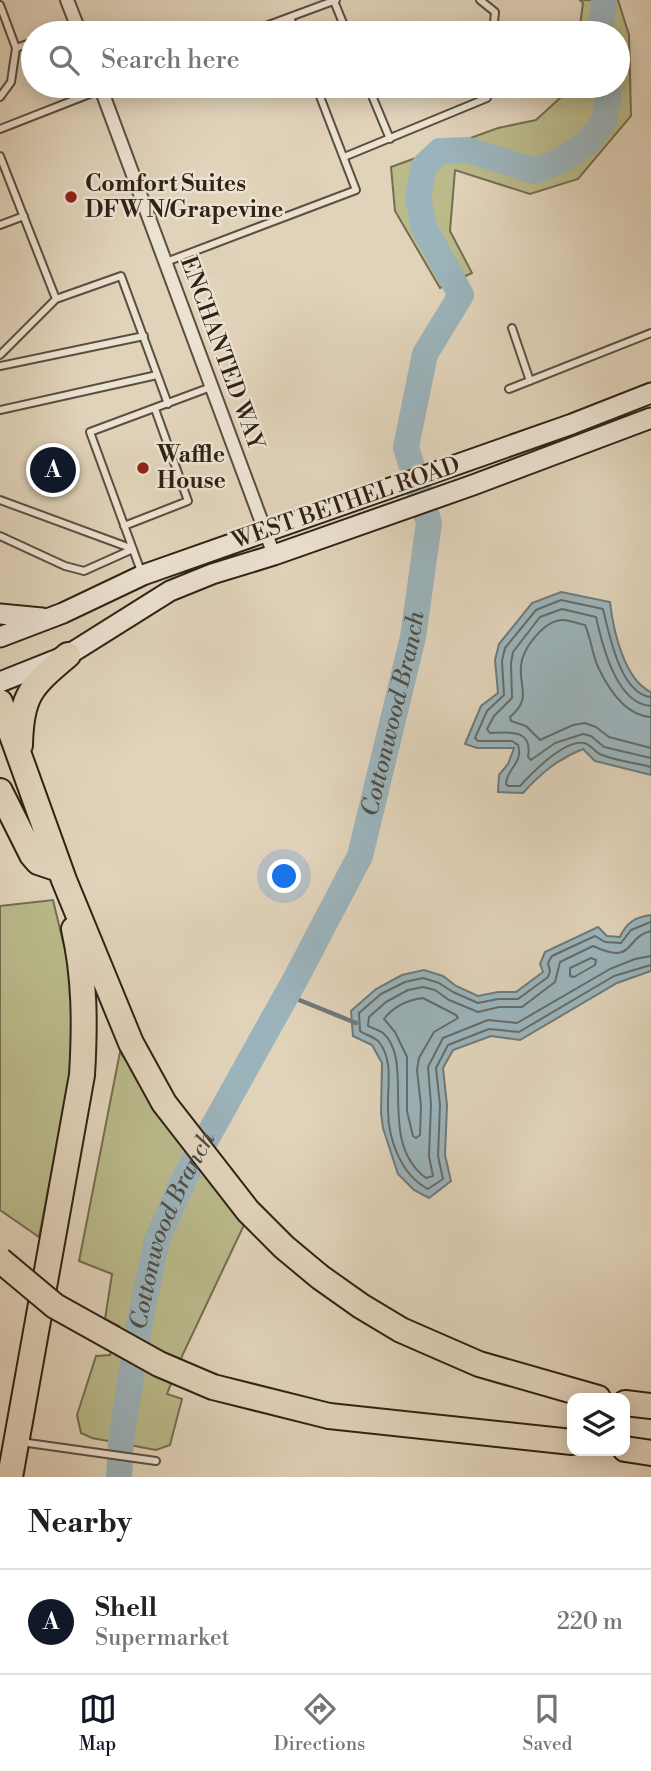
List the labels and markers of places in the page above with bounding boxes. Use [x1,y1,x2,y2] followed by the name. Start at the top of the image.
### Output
[85,170,283,224] place label: Comfort Suites DFW N/Grapevine
[63,189,79,205] marker: Comfort Suites DFW N/Grapevine
[156,441,226,495] place label: Waffle House
[30,444,76,496] pin: A
[135,460,151,476] marker: Waffle House

